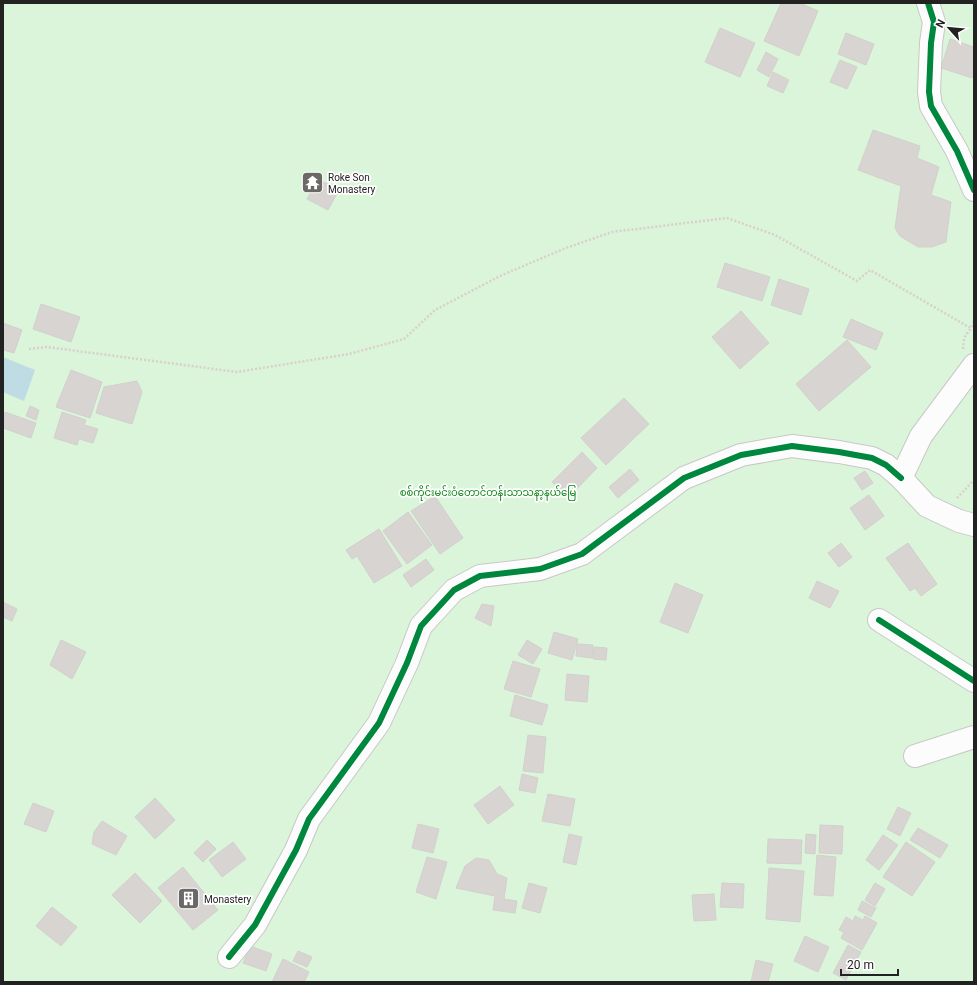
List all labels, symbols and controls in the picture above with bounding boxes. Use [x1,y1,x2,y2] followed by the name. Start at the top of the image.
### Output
[929,8,969,48] north arrow
[933,17,948,30] text: N
[299,170,325,196] temple icon: Roke Son Monastery
[328,172,376,195] place label: Roke Son Monastery
[400,485,577,501] park label: စစ်ကိုင်းမင်းဝံတောင်တန်းသာသနာ့နယ်မြေ
[175,886,201,912] building icon: Monastery
[204,894,252,905] place label: Monastery
[841,951,898,977] scale bar
[847,958,874,972] text: 20 m

